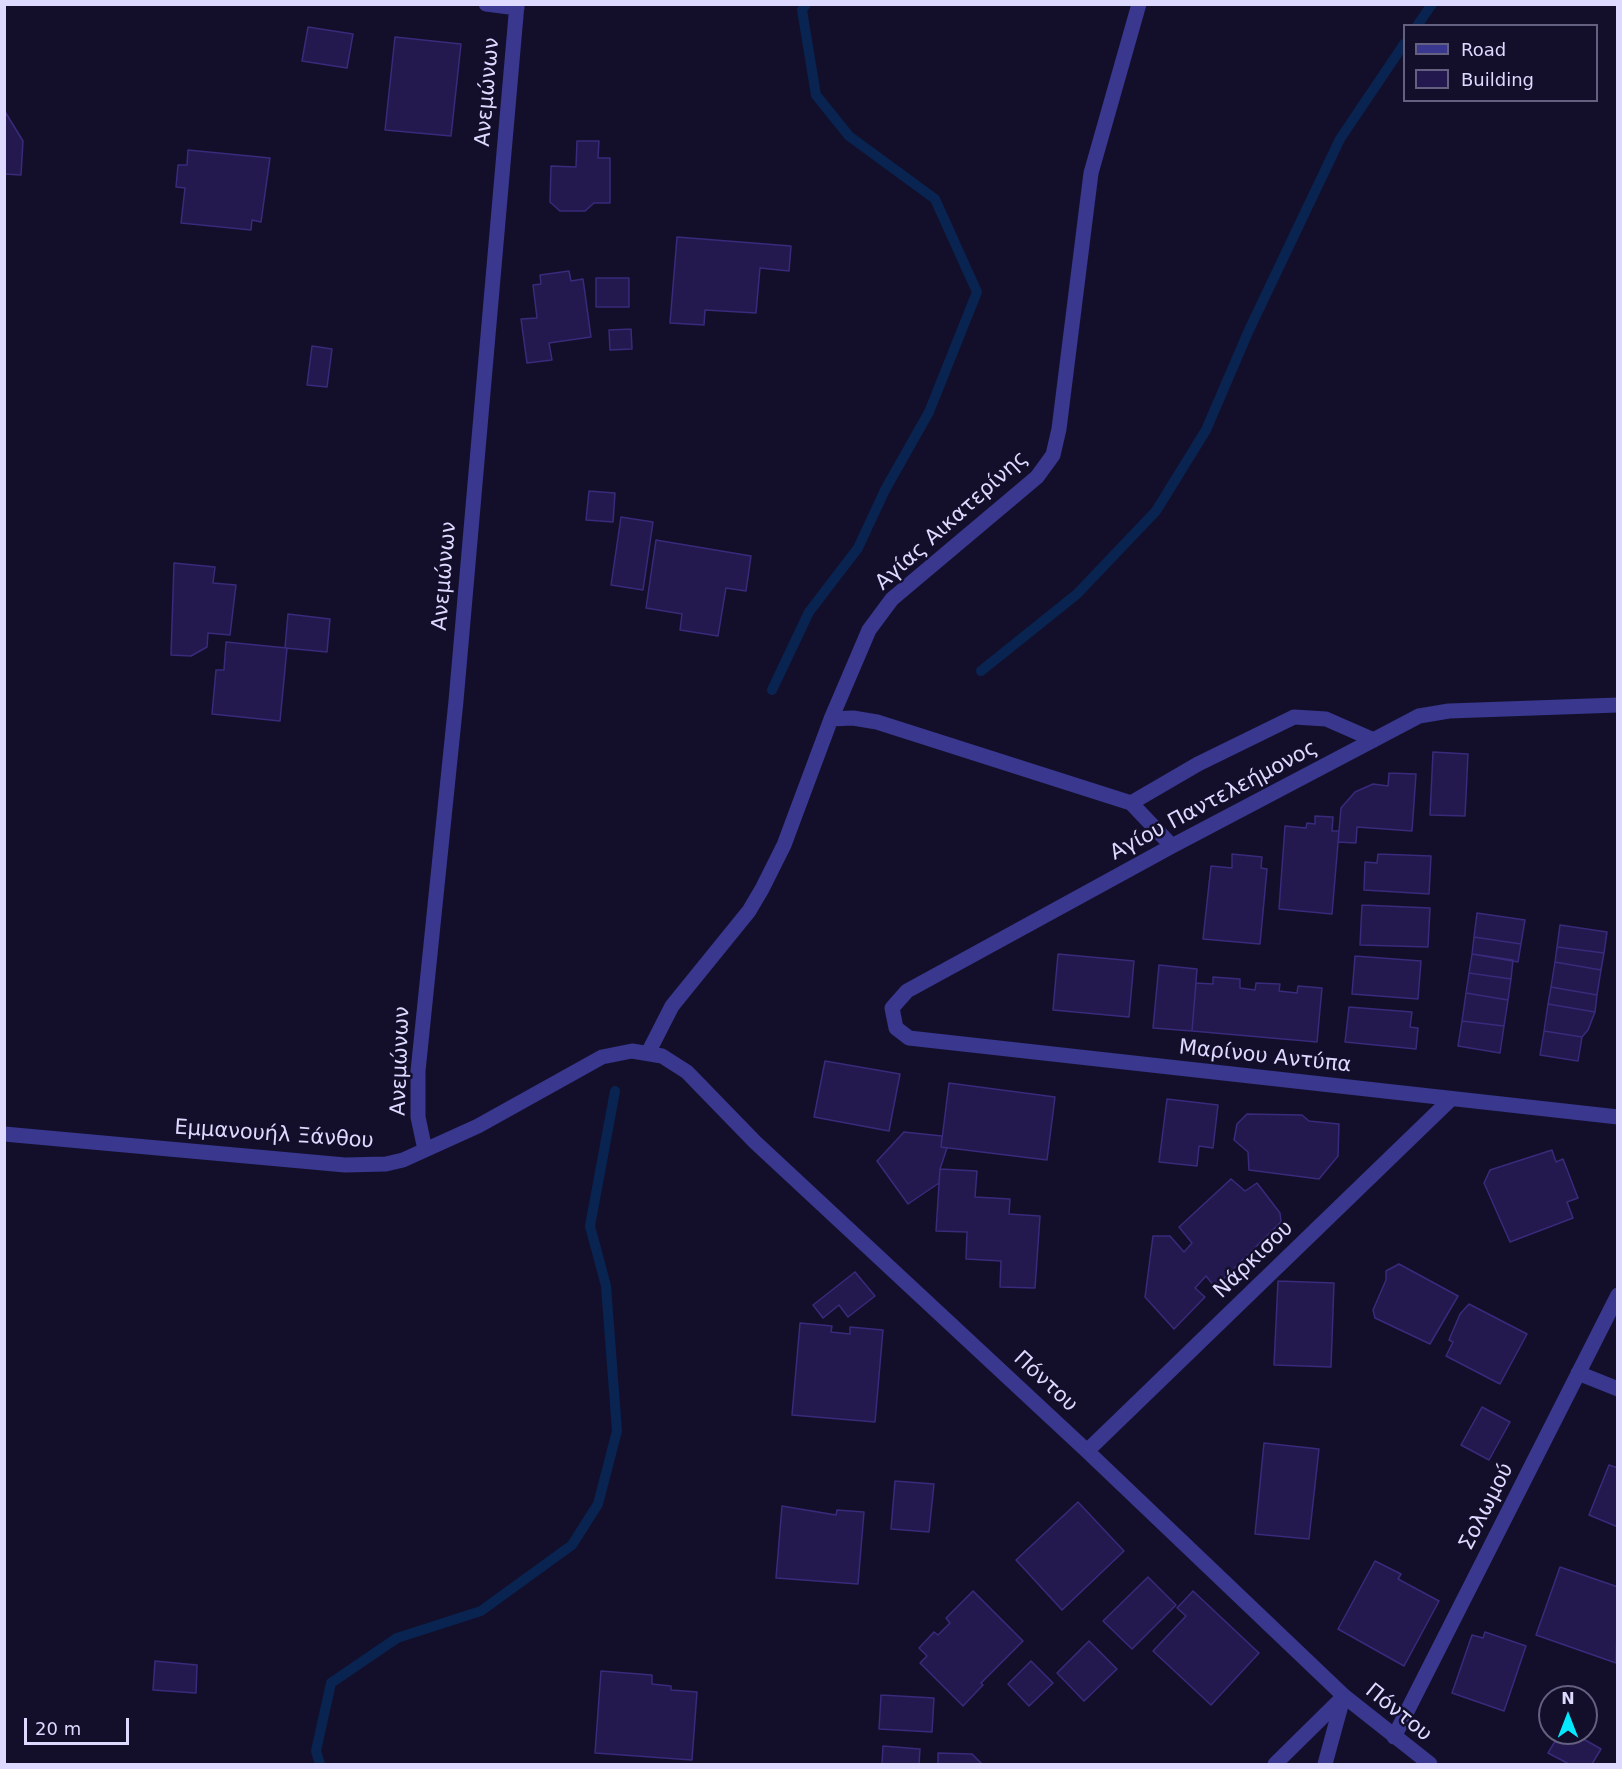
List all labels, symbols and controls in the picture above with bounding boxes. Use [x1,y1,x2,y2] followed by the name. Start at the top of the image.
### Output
[1403,24,1598,102] legend
[471,36,505,148] street label: Ανεμώνων
[1461,39,1506,60] text: Road
[1461,69,1534,90] text: Building
[871,446,1033,596] street label: Αγίας Αικατερίνης
[428,520,462,632] street label: Ανεμώνων
[1106,736,1322,866] street label: Αγίου Παντελεήμονος
[386,1006,416,1116] street label: Ανεμώνων
[1178,1035,1352,1079] street label: Μαρίνου Αντύπα
[174,1115,374,1155] street label: Εμμανουήλ Ξάνθου
[1209,1216,1299,1304] street label: Νάρκισου
[1008,1346,1082,1418] street label: Πόντου
[1454,1459,1520,1555] street label: Σολωμού
[1360,1679,1436,1747] street label: Πόντου
[1538,1685,1598,1745] north arrow
[1561,1689,1575,1708] text: N
[27,1706,132,1744] scale bar
[35,1718,81,1739] text: 20 m

